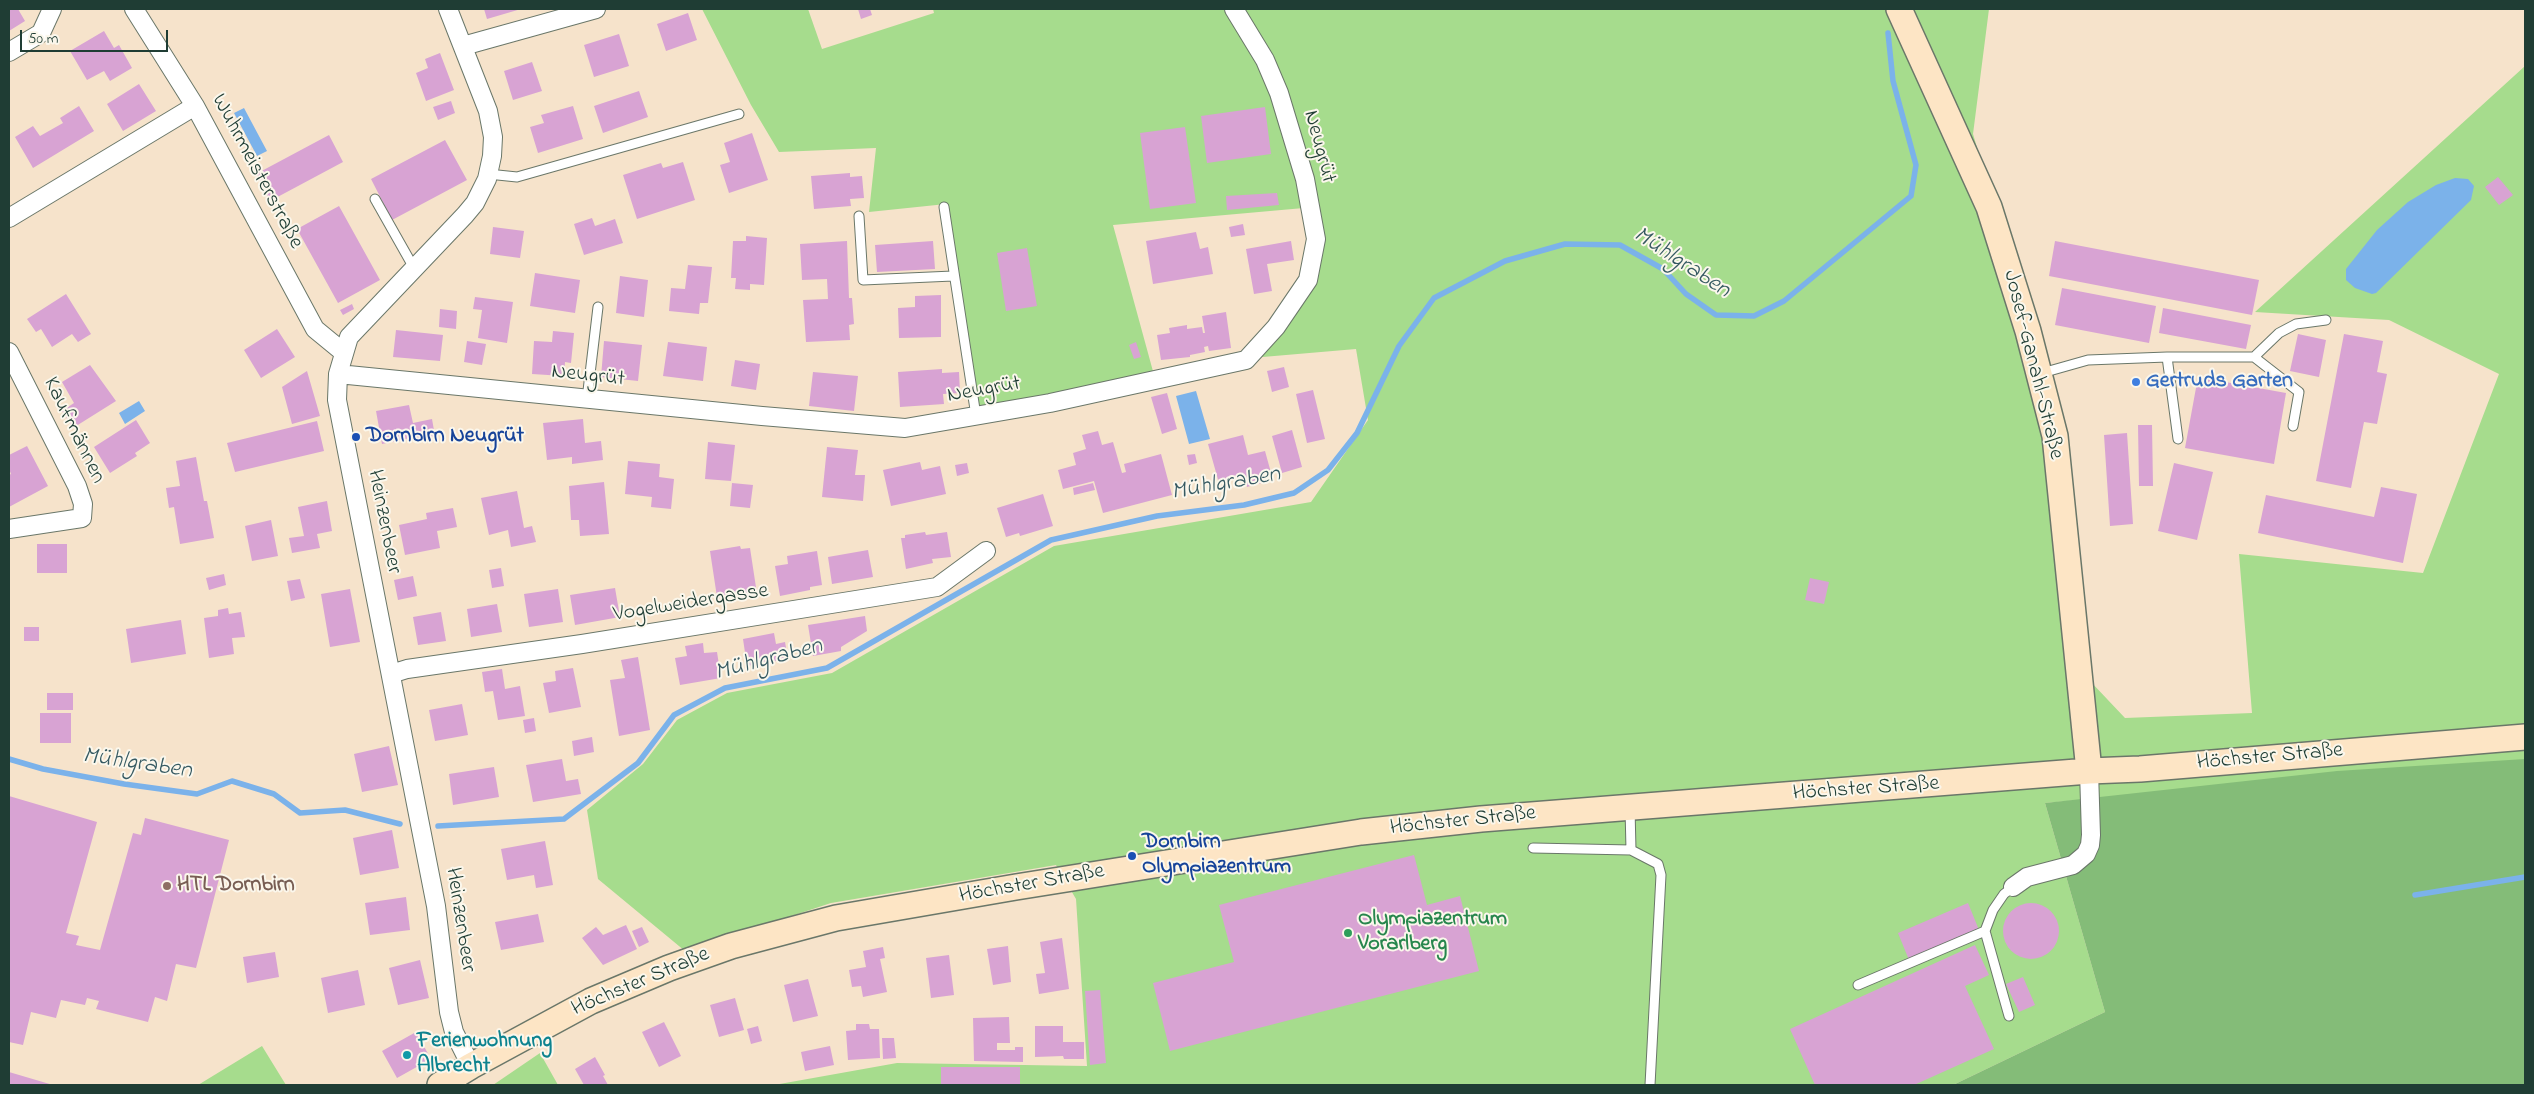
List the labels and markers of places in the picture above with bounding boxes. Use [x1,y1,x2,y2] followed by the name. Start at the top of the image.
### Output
[2146,369,2293,395] place label: Gertruds Garten
[2130,376,2142,388] marker: Gertruds Garten
[366,424,524,450] place label: Dornbirn Neugrüt
[350,431,362,443] marker: Dornbirn Neugrüt
[1142,830,1291,881] place label: Dornbirn Olympiazentrum
[1126,850,1138,862] marker: Dornbirn Olympiazentrum
[177,873,295,899] place label: HTL Dornbirn
[161,880,173,892] marker: HTL Dornbirn
[1358,907,1507,958] place label: Olympiazentrum Vorarlberg
[1342,927,1354,939] marker: Olympiazentrum Vorarlberg
[417,1029,552,1080] place label: Ferienwohnung Albrecht
[401,1049,413,1061] marker: Ferienwohnung Albrecht

